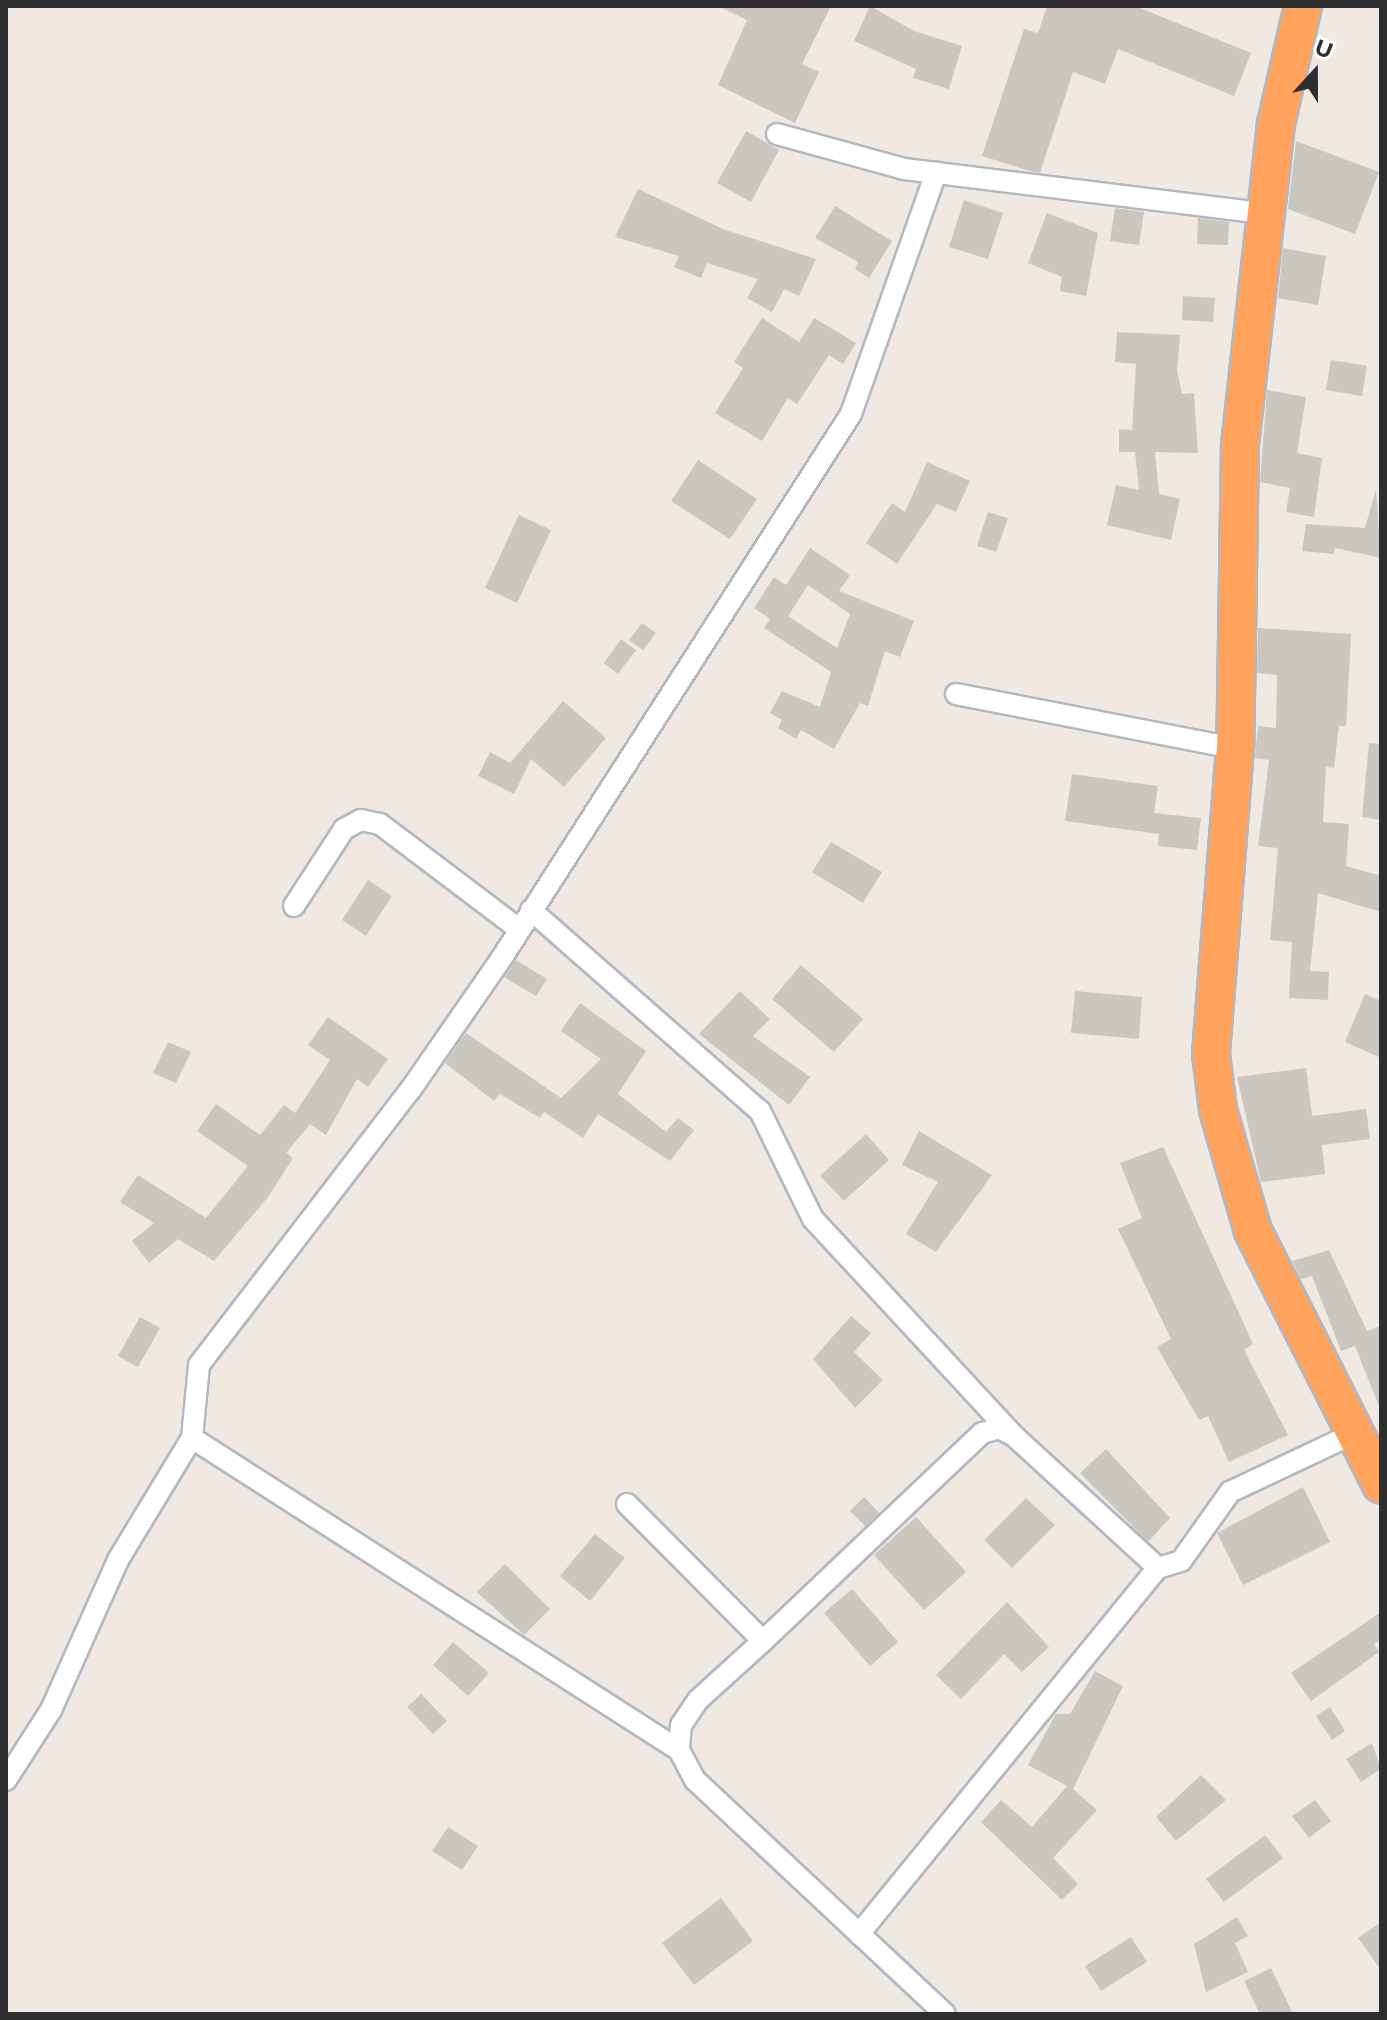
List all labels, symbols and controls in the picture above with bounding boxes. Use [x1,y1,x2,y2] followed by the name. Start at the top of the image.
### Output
[1275,32,1355,112] north arrow
[1311,33,1337,65] text: U

